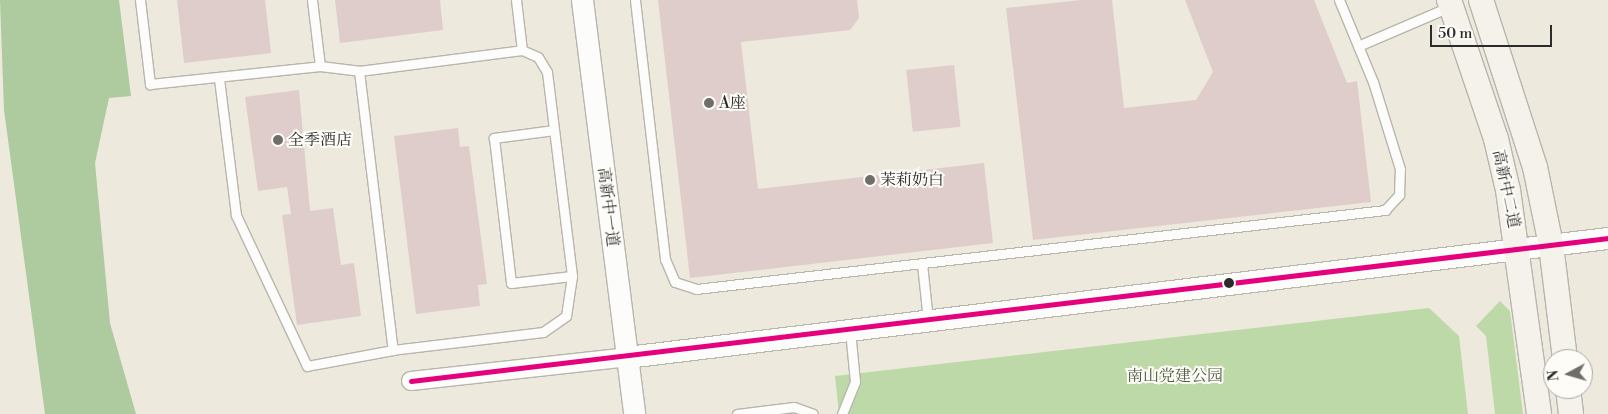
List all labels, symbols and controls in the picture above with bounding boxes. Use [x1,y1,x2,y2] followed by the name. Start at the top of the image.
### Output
[1433,15,1556,47] scale bar
[1438,24,1472,43] text: 50 m
[719,93,746,113] place label: A座
[703,97,715,109] marker: A座
[288,130,352,150] place label: 全季酒店
[272,134,284,146] marker: 全季酒店
[1488,148,1524,230] street label: 高新中二道
[594,166,622,248] street label: 高新中一道
[880,170,944,190] place label: 茉莉奶白
[864,174,876,186] marker: 茉莉奶白
[1224,278,1234,288] unlabelled marker
[1543,349,1593,399] north arrow
[1127,366,1223,386] park label: 南山党建公园
[1545,369,1564,382] text: N

